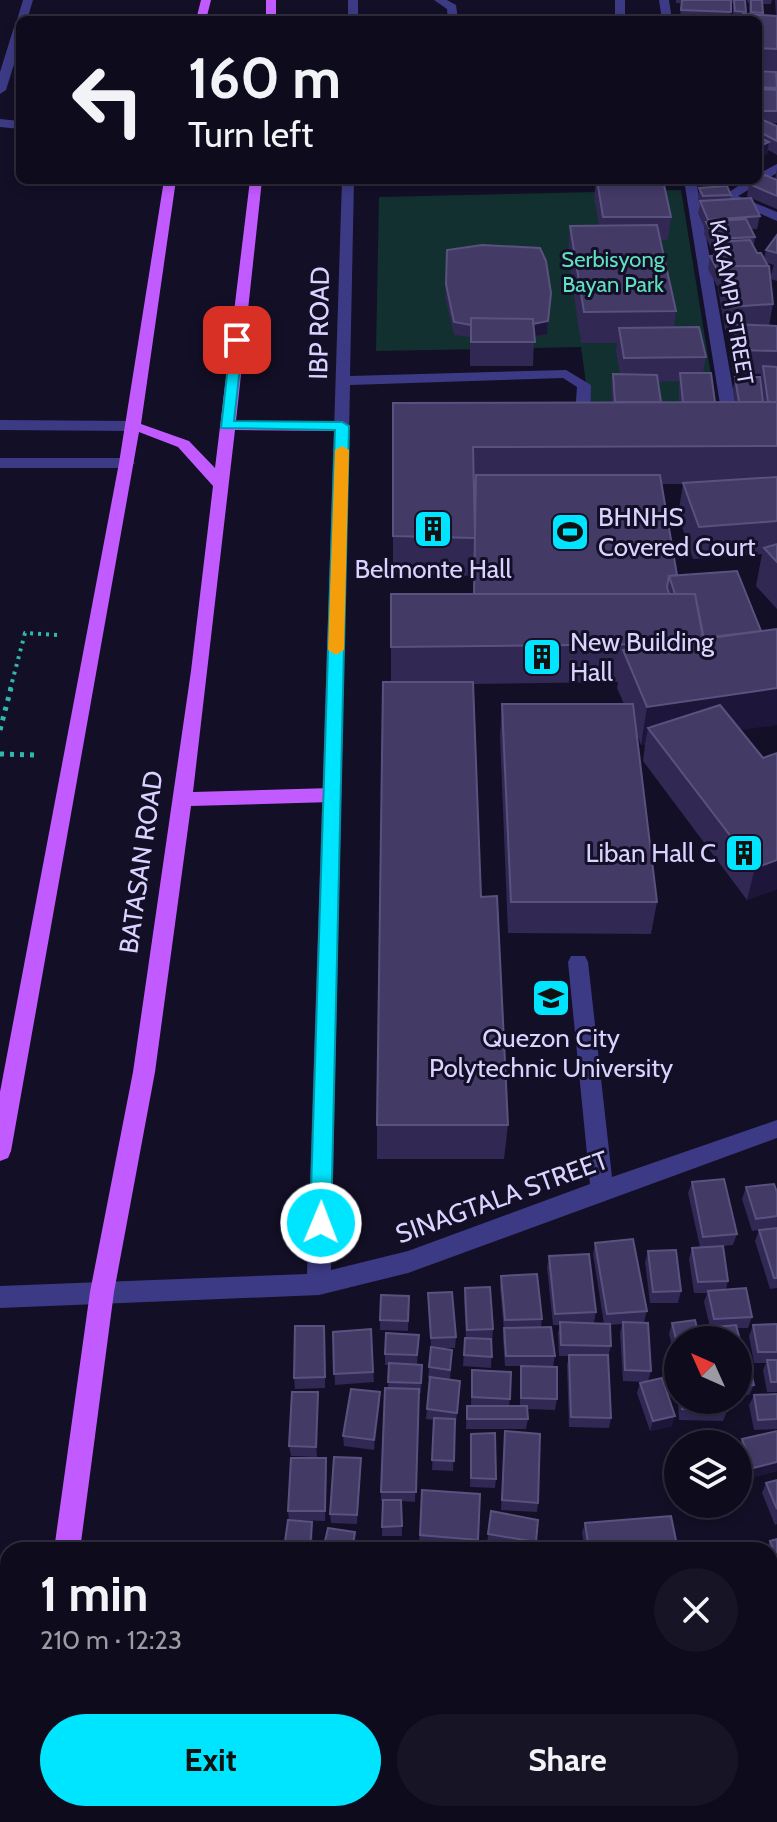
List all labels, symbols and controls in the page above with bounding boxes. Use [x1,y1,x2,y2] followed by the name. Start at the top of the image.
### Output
[188,44,341,112] text: 160 m
[56,48,160,152] icon: left
[188,112,313,156] text: Turn left
[704,218,759,387] street label: KAKAMPI STREET
[561,246,666,298] park label: Serbisyong Bayan Park
[302,266,336,380] street label: IBP ROAD
[203,306,271,374] pin
[215,318,259,362] icon: arrive
[598,501,756,563] place label: BHNHS Covered Court
[412,508,454,550] building icon: Belmonte Hall
[549,511,591,553] sports icon: BHNHS Covered Court
[354,553,512,585] place label: Belmonte Hall
[570,626,715,688] place label: New Building Hall
[521,636,563,678] building icon: New Building Hall
[112,769,170,955] street label: BATASAN ROAD
[723,832,765,874] building icon: Liban Hall C
[585,837,716,869] place label: Liban Hall C
[530,977,572,1019] school or university icon: Quezon City Polytechnic University
[429,1022,673,1084] place label: Quezon City Polytechnic University
[391,1144,613,1250] street label: SINAGTALA STREET
[279,1181,363,1265] position arrow
[664,1326,752,1414] north arrow
[664,1326,752,1518] map controls
[664,1430,752,1518] button: layers
[40,1565,148,1623] text: 1 min
[654,1568,738,1652] button: close
[40,1624,182,1656] text: 210 m · 12:23
[40,1714,381,1806] button: Exit
[397,1714,738,1806] button: Share

